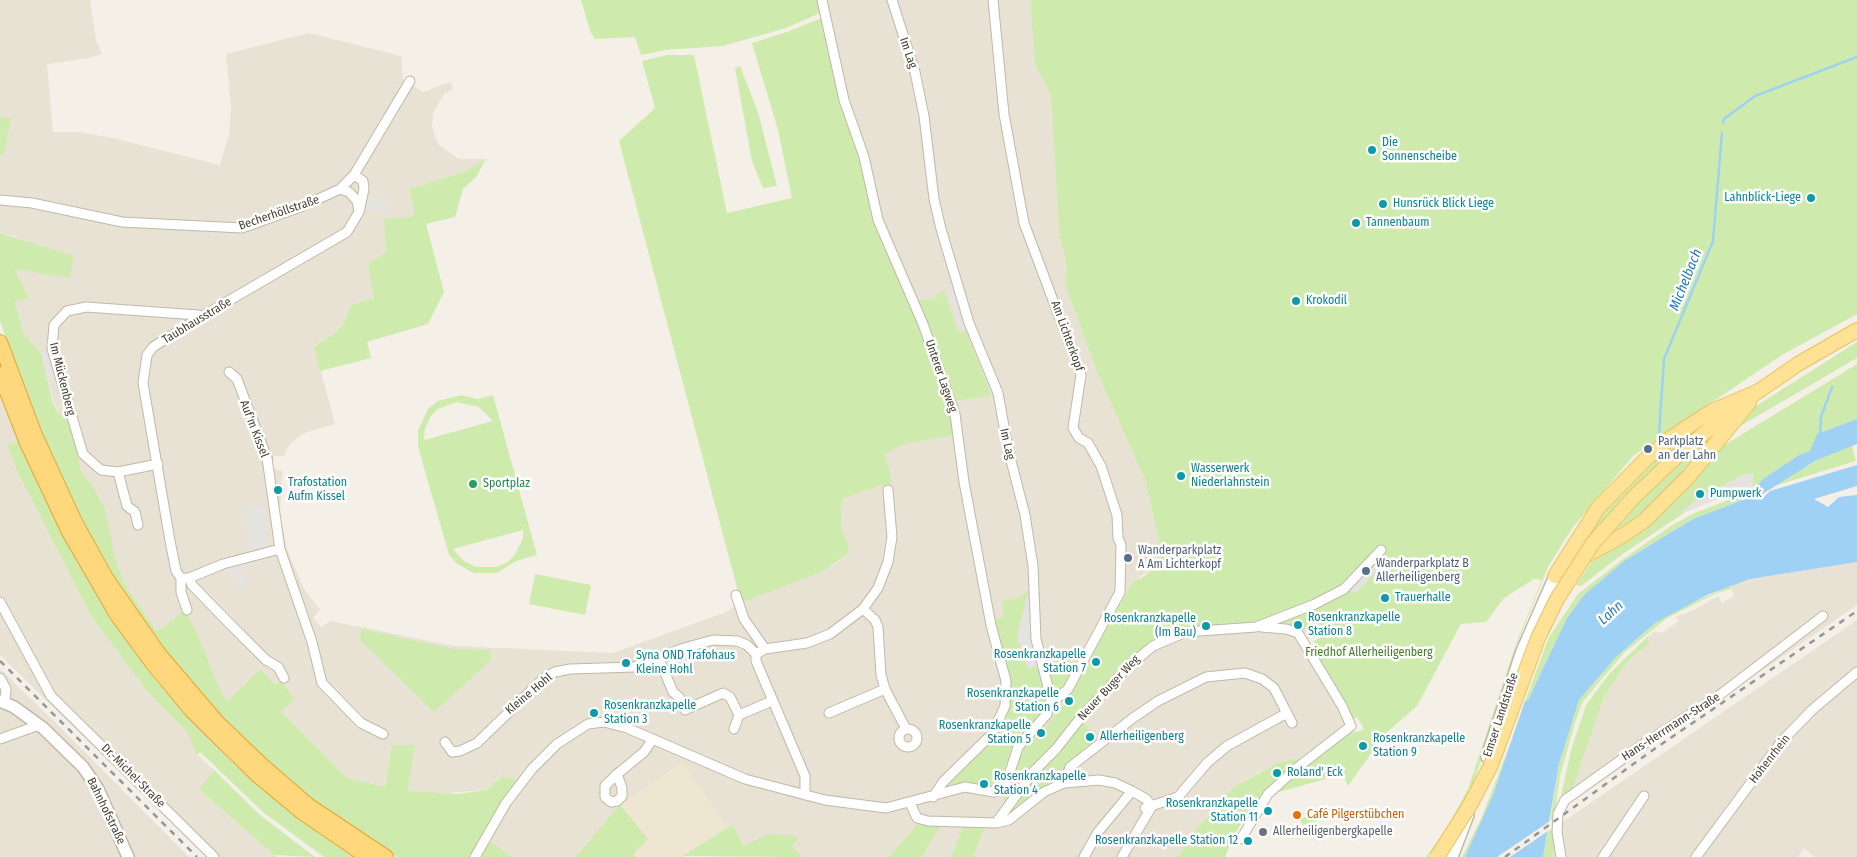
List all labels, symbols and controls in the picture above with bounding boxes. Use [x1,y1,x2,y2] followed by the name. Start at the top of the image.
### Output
[896,36,920,70] street label: Im Lag
[1382,136,1457,164] place label: Die Sonnenscheibe
[1366,144,1378,156] marker: Die Sonnenscheibe
[1724,191,1801,205] place label: Lahnblick-Liege
[237,192,321,234] street label: Becherhöllstraße
[1805,192,1817,204] marker: Lahnblick-Liege
[1393,197,1494,211] place label: Hunsrück Blick Liege
[1377,198,1389,210] marker: Hunsrück Blick Liege
[1366,216,1429,230] place label: Tannenbaum
[1350,217,1362,229] marker: Tannenbaum
[1666,247,1706,313] water label: Michelbach
[1306,294,1347,308] place label: Krokodil
[160,295,234,347] street label: Taubhausstraße
[1290,295,1302,307] marker: Krokodil
[1048,299,1086,373] street label: Am Lichterkopf
[922,338,960,414] street label: Unterer Lagweg
[46,341,78,417] street label: Im Mückenberg
[236,398,272,460] street label: Auf'm Kissel
[996,427,1018,461] street label: Im Lag
[1658,435,1716,463] place label: Parkplatz an der Lahn
[1642,443,1654,455] marker: Parkplatz an der Lahn
[1191,462,1270,490] place label: Wasserwerk Niederlahnstein
[1175,470,1187,482] marker: Wasserwerk Niederlahnstein
[288,476,347,504] place label: Trafostation Aufm Kissel
[483,477,530,491] place label: Sportplaz
[467,478,479,490] marker: Sportplaz
[272,484,284,496] marker: Trafostation Aufm Kissel
[1710,487,1761,501] place label: Pumpwerk
[1694,488,1706,500] marker: Pumpwerk
[1138,544,1221,572] place label: Wanderparkplatz A Am Lichterkopf
[1122,552,1134,564] marker: Wanderparkplatz A Am Lichterkopf
[1376,557,1469,585] place label: Wanderparkplatz B Allerheiligenberg
[1360,565,1372,577] marker: Wanderparkplatz B Allerheiligenberg
[1395,591,1451,605] place label: Trauerhalle
[1379,592,1391,604] marker: Trauerhalle
[1595,597,1627,629] water label: Lahn
[1308,611,1400,639] place label: Rosenkranzkapelle Station 8
[1104,612,1196,640] place label: Rosenkranzkapelle (Im Bau)
[1292,619,1304,631] marker: Rosenkranzkapelle Station 8
[1200,620,1212,632] marker: Rosenkranzkapelle (Im Bau)
[1305,646,1433,660] park label: Friedhof Allerheiligenberg
[994,648,1086,676] place label: Rosenkranzkapelle Station 7
[636,649,735,677] place label: Syna OND Trafohaus Kleine Hohl
[1075,652,1143,724] street label: Neuer Buger Weg
[1090,656,1102,668] marker: Rosenkranzkapelle Station 7
[620,657,632,669] marker: Syna OND Trafohaus Kleine Hohl
[503,670,555,718] street label: Kleine Hohl
[1481,671,1521,759] street label: Emser Landstraße
[967,687,1059,715] place label: Rosenkranzkapelle Station 6
[1619,690,1723,764] street label: Hans-Herrmann-Straße
[1063,695,1075,707] marker: Rosenkranzkapelle Station 6
[604,699,696,727] place label: Rosenkranzkapelle Station 3
[588,707,600,719] marker: Rosenkranzkapelle Station 3
[939,719,1031,747] place label: Rosenkranzkapelle Station 5
[1035,727,1047,739] marker: Rosenkranzkapelle Station 5
[1100,730,1184,744] place label: Allerheiligenberg
[1084,731,1096,743] marker: Allerheiligenberg
[1373,732,1465,760] place label: Rosenkranzkapelle Station 9
[1746,732,1794,786] street label: Hohenrhein
[1357,740,1369,752] marker: Rosenkranzkapelle Station 9
[98,741,168,811] street label: Dr.-Michel-Straße
[1287,766,1343,780] place label: Roland' Eck
[1271,767,1283,779] marker: Roland' Eck
[994,770,1086,798] place label: Rosenkranzkapelle Station 4
[84,775,128,847] street label: Bahnhofstraße
[978,778,990,790] marker: Rosenkranzkapelle Station 4
[1166,797,1258,825] place label: Rosenkranzkapelle Station 11
[1262,805,1274,817] marker: Rosenkranzkapelle Station 11
[1307,808,1404,822] place label: Café Pilgerstübchen
[1291,809,1303,821] marker: Café Pilgerstübchen
[1273,825,1393,839] place label: Allerheiligenbergkapelle
[1257,826,1269,838] marker: Allerheiligenbergkapelle
[1095,834,1238,848] place label: Rosenkranzkapelle Station 12
[1242,835,1254,847] marker: Rosenkranzkapelle Station 12

